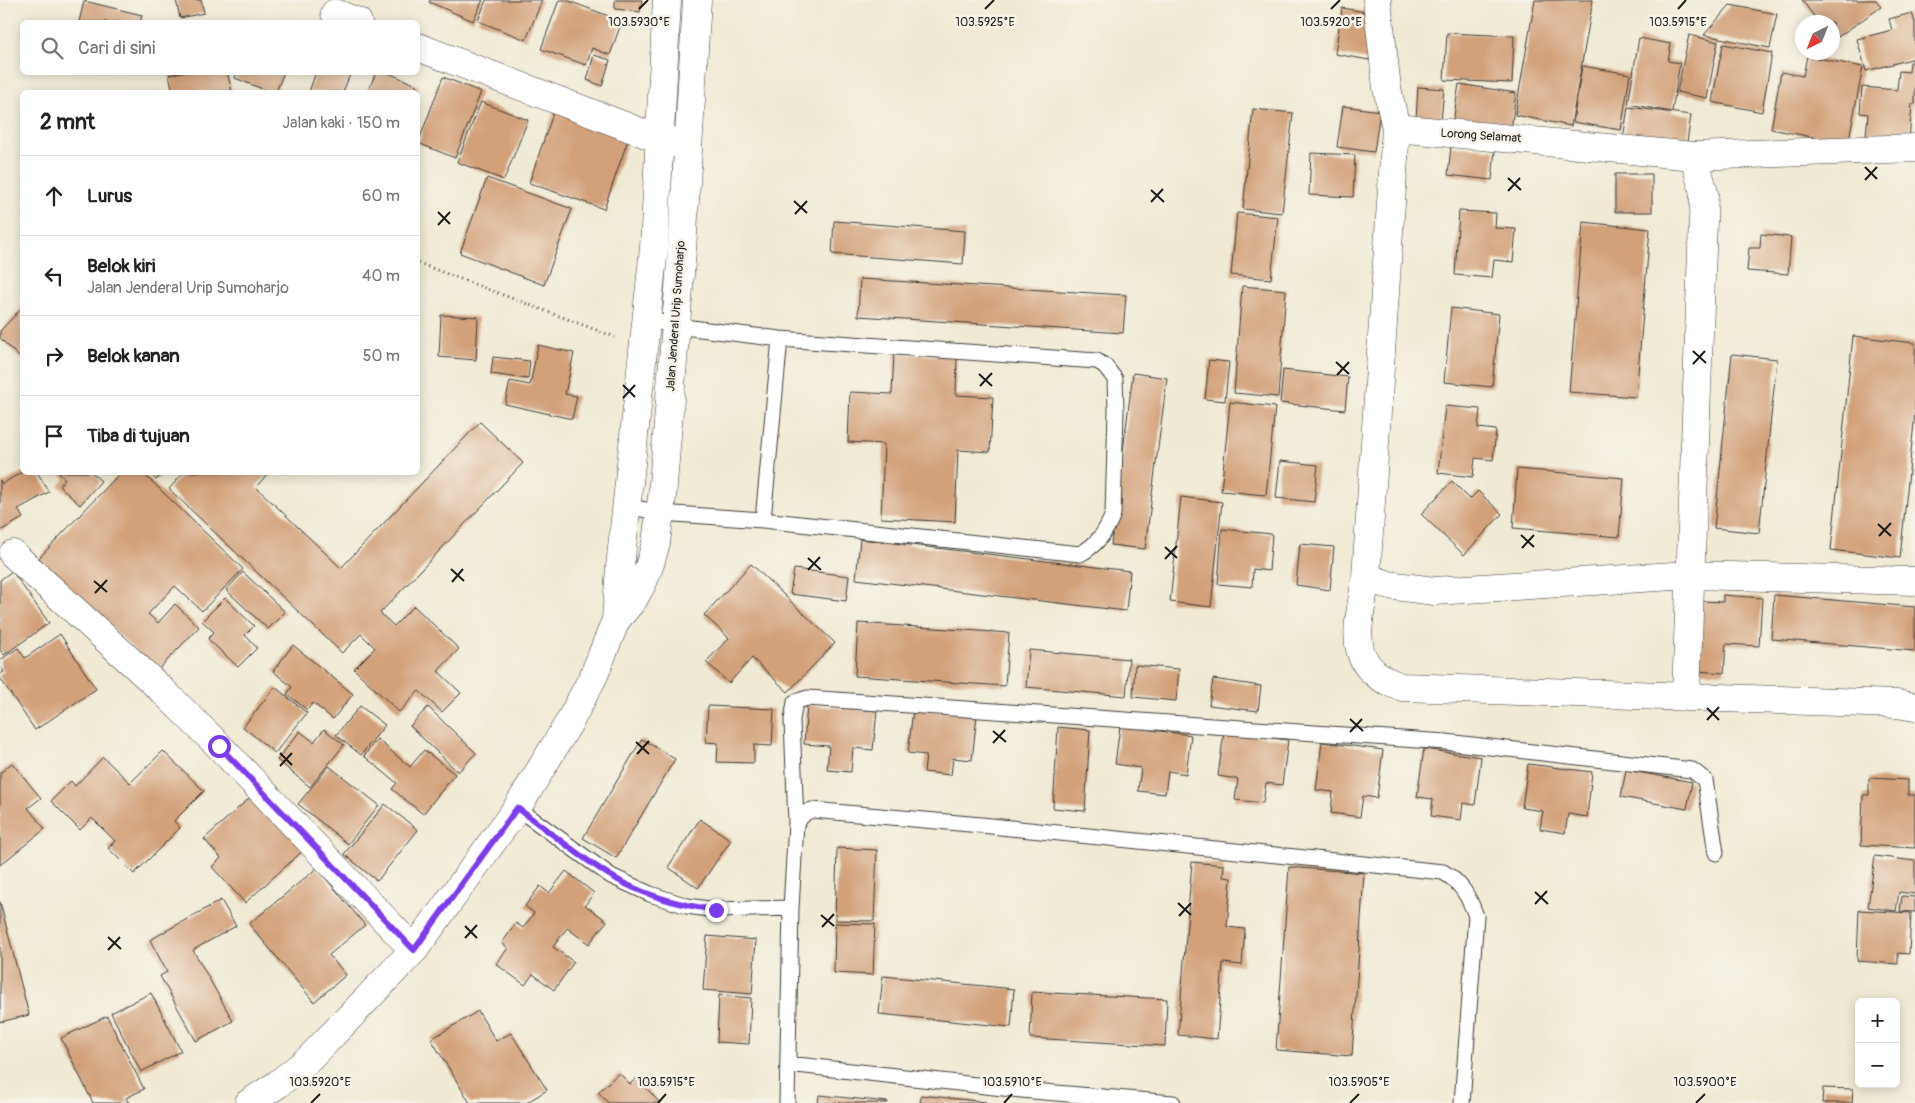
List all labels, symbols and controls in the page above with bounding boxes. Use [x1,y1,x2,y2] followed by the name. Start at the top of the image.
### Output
[608,15,670,30] text: 103.5930°E
[955,15,1015,30] text: 103.5925°E
[1300,15,1362,30] text: 103.5920°E
[1649,15,1707,30] text: 103.5915°E
[1795,15,1840,60] north arrow
[20,20,420,75] search box
[38,34,66,62] icon: search
[78,36,155,60] text: Cari di sini
[40,109,95,136] text: 2 mnt
[282,113,400,133] text: Jalan kaki · 150 m
[1440,126,1522,146] street label: Lorong Selamat
[40,182,68,210] icon: ahead
[87,184,132,208] text: Lurus
[362,186,400,206] text: 60 m
[663,239,689,392] street label: Jalan Jenderal Urip Sumoharjo
[87,254,155,278] text: Belok kiri
[40,262,68,290] icon: left
[362,266,400,286] text: 40 m
[87,278,289,298] text: Jalan Jenderal Urip Sumoharjo
[40,342,68,370] icon: right
[87,344,180,368] text: Belok kanan
[363,346,400,366] text: 50 m
[40,422,68,450] icon: arrive
[87,424,190,448] text: Tiba di tujuan
[208,735,231,758] route start
[705,899,728,922] route end
[1855,998,1900,1088] map controls
[1855,998,1900,1043] button: +
[1855,1043,1900,1088] button: −
[289,1075,351,1090] text: 103.5920°E
[637,1075,695,1090] text: 103.5915°E
[982,1075,1042,1090] text: 103.5910°E
[1328,1075,1390,1090] text: 103.5905°E
[1674,1075,1736,1090] text: 103.5900°E

